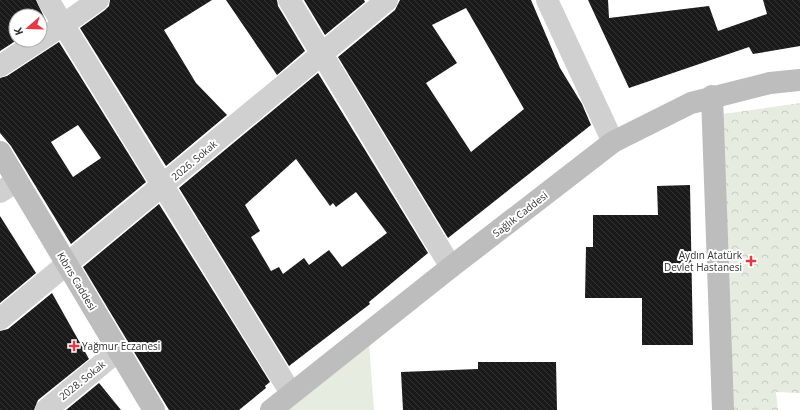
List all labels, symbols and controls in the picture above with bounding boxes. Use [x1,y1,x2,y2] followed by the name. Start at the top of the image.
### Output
[8,8,48,48] north arrow
[10,25,26,38] text: K
[168,136,220,183] street label: 2026. Sokak
[490,188,550,240] street label: Sağlık Caddesi
[664,248,743,274] place label: Aydın Atatürk Devlet Hastanesi
[54,249,100,313] street label: Kıbrıs Caddesi
[745,255,757,267] marker: Aydın Atatürk Devlet Hastanesi
[82,339,160,353] place label: Yağmur Eczanesi
[69,341,79,351] marker: Yağmur Eczanesi
[56,357,109,403] street label: 2028. Sokak

